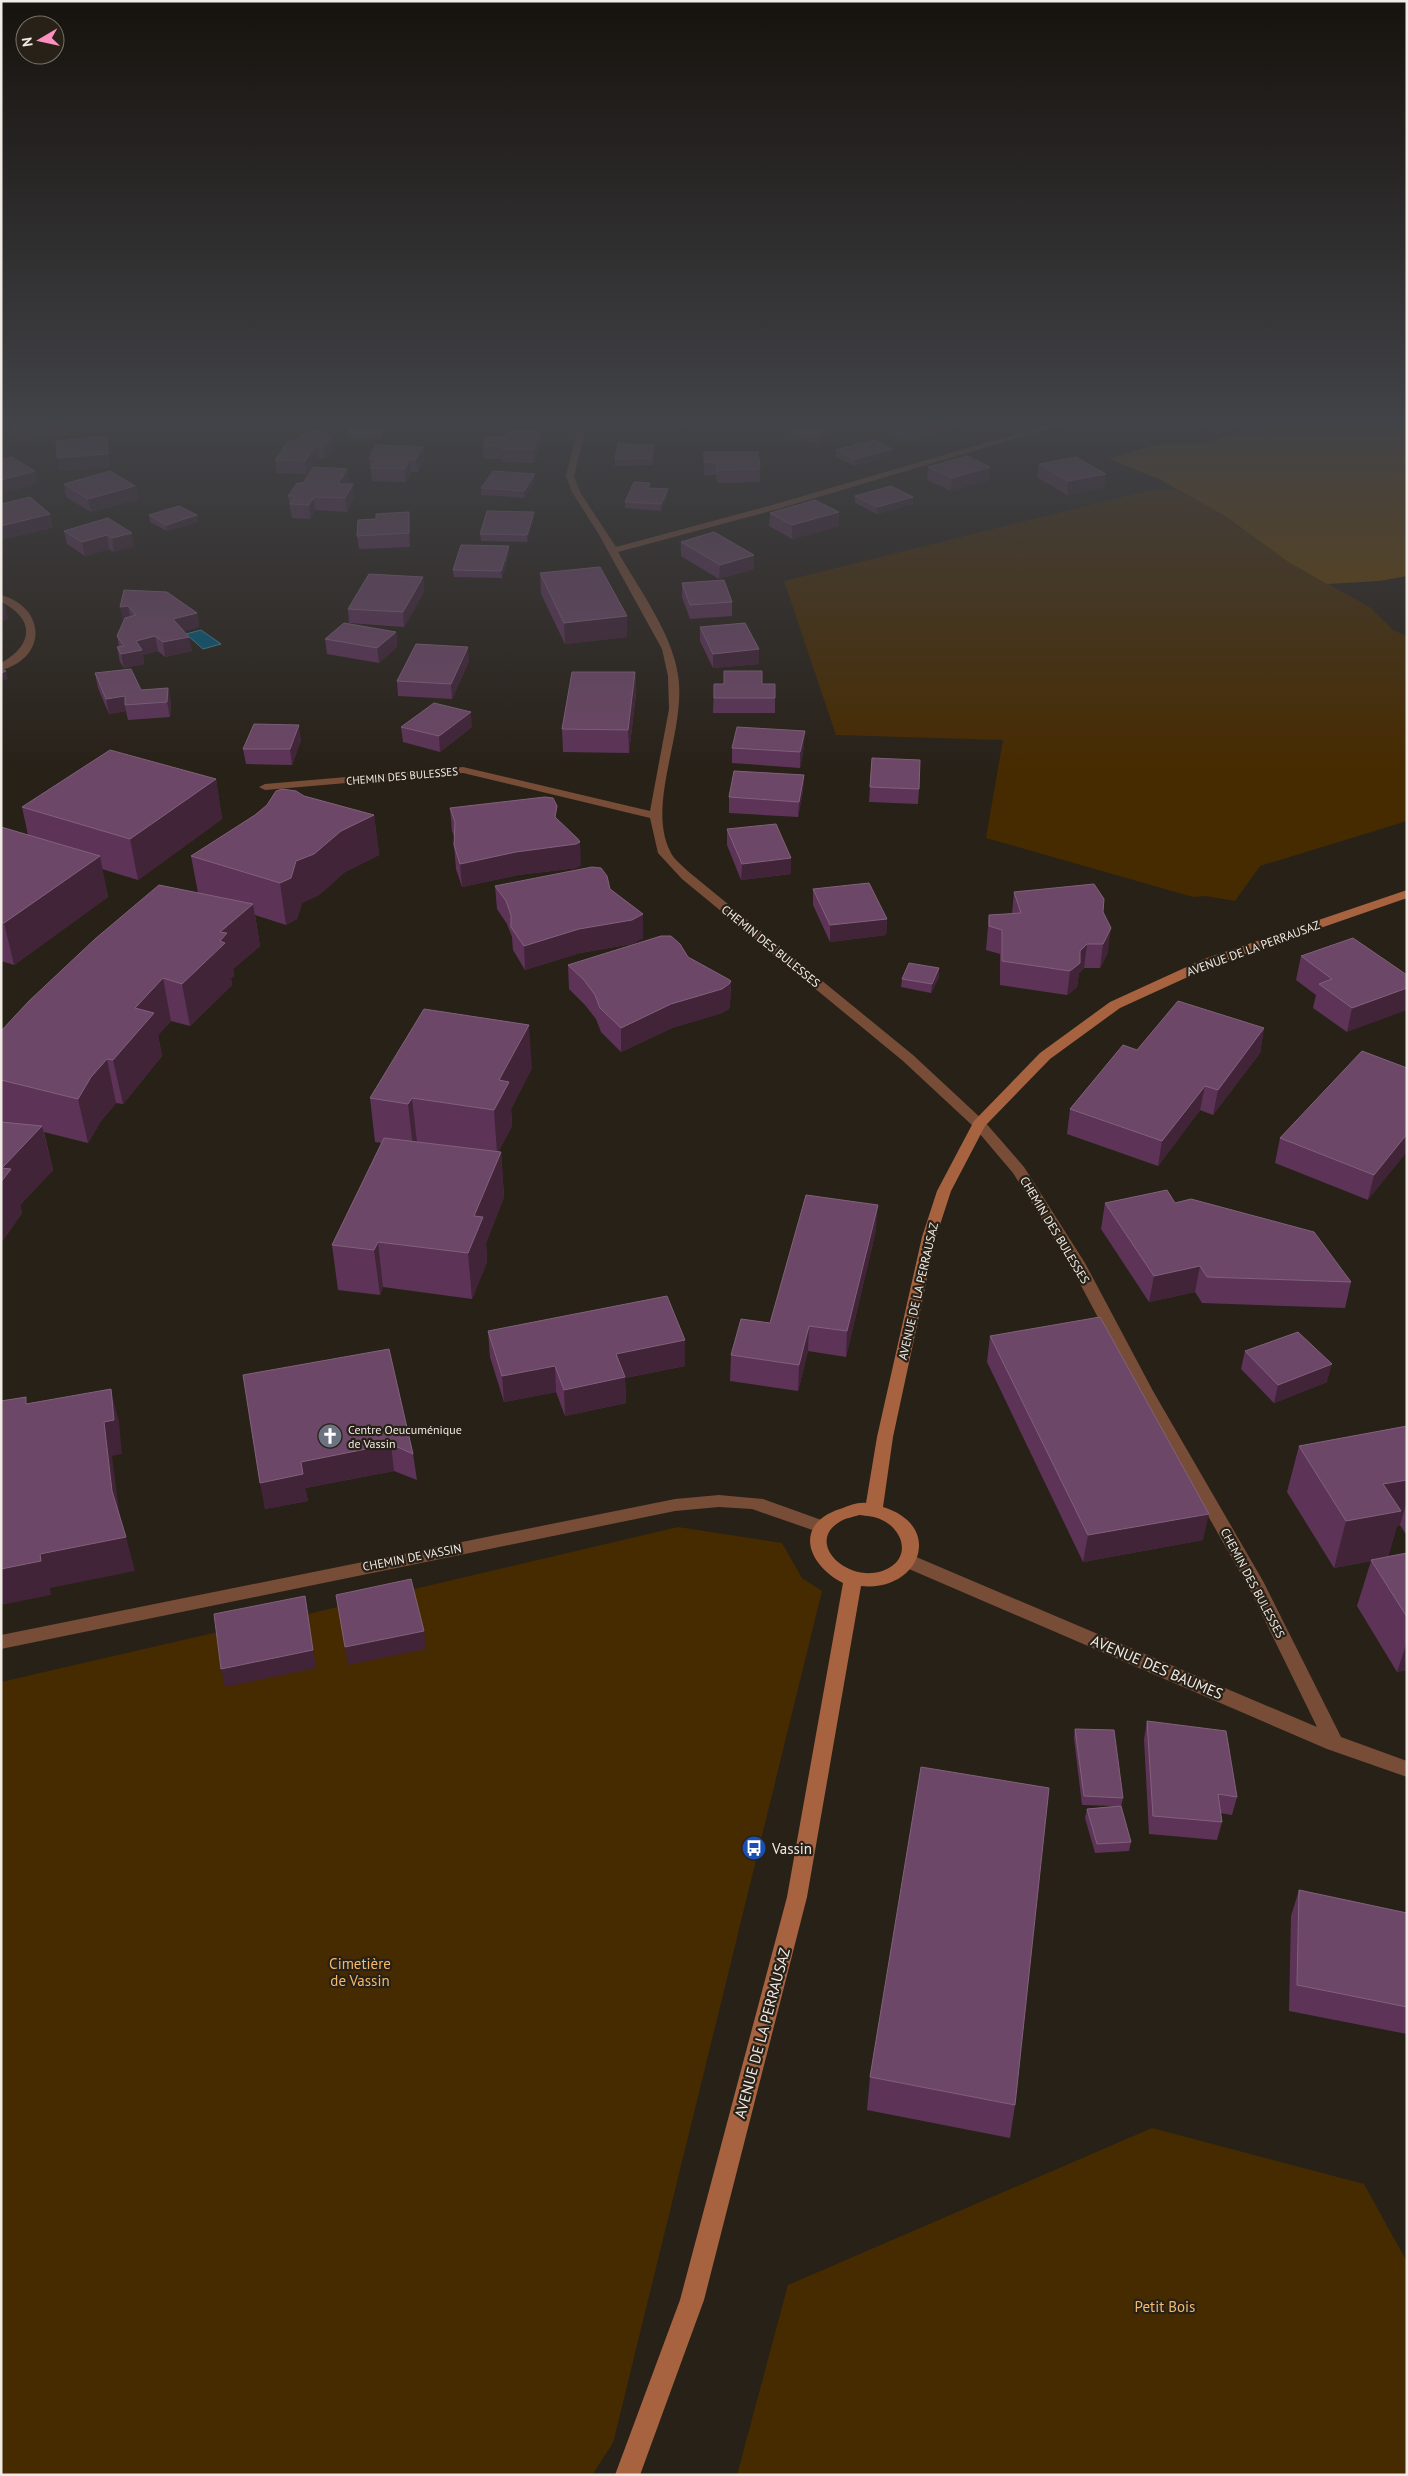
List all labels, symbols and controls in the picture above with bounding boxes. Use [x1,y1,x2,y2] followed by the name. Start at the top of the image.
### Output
[15,15,65,65] north arrow
[18,36,37,48] text: N
[345,764,459,788] street label: CHEMIN DES BULESSES
[719,902,823,990] street label: CHEMIN DES BULESSES
[1184,917,1322,979] street label: AVENUE DE LA PERRAUSAZ
[1017,1174,1093,1286] street label: CHEMIN DES BULESSES
[895,1220,941,1361] street label: AVENUE DE LA PERRAUSAZ
[348,1422,462,1451] place label: Centre Oeucuménique de Vassin
[317,1423,343,1449] church icon: Centre Oeucuménique de Vassin
[1218,1525,1288,1641] street label: CHEMIN DES BULESSES
[361,1540,463,1574] street label: CHEMIN DE VASSIN
[1088,1631,1226,1703] street label: AVENUE DES BAUMES
[741,1835,767,1861] bus stop icon: Vassin
[771,1839,812,1858] place label: Vassin
[730,1946,794,2120] street label: AVENUE DE LA PERRAUSAZ
[329,1954,391,1990] park label: Cimetière de Vassin
[1135,2297,1195,2316] park label: Petit Bois

